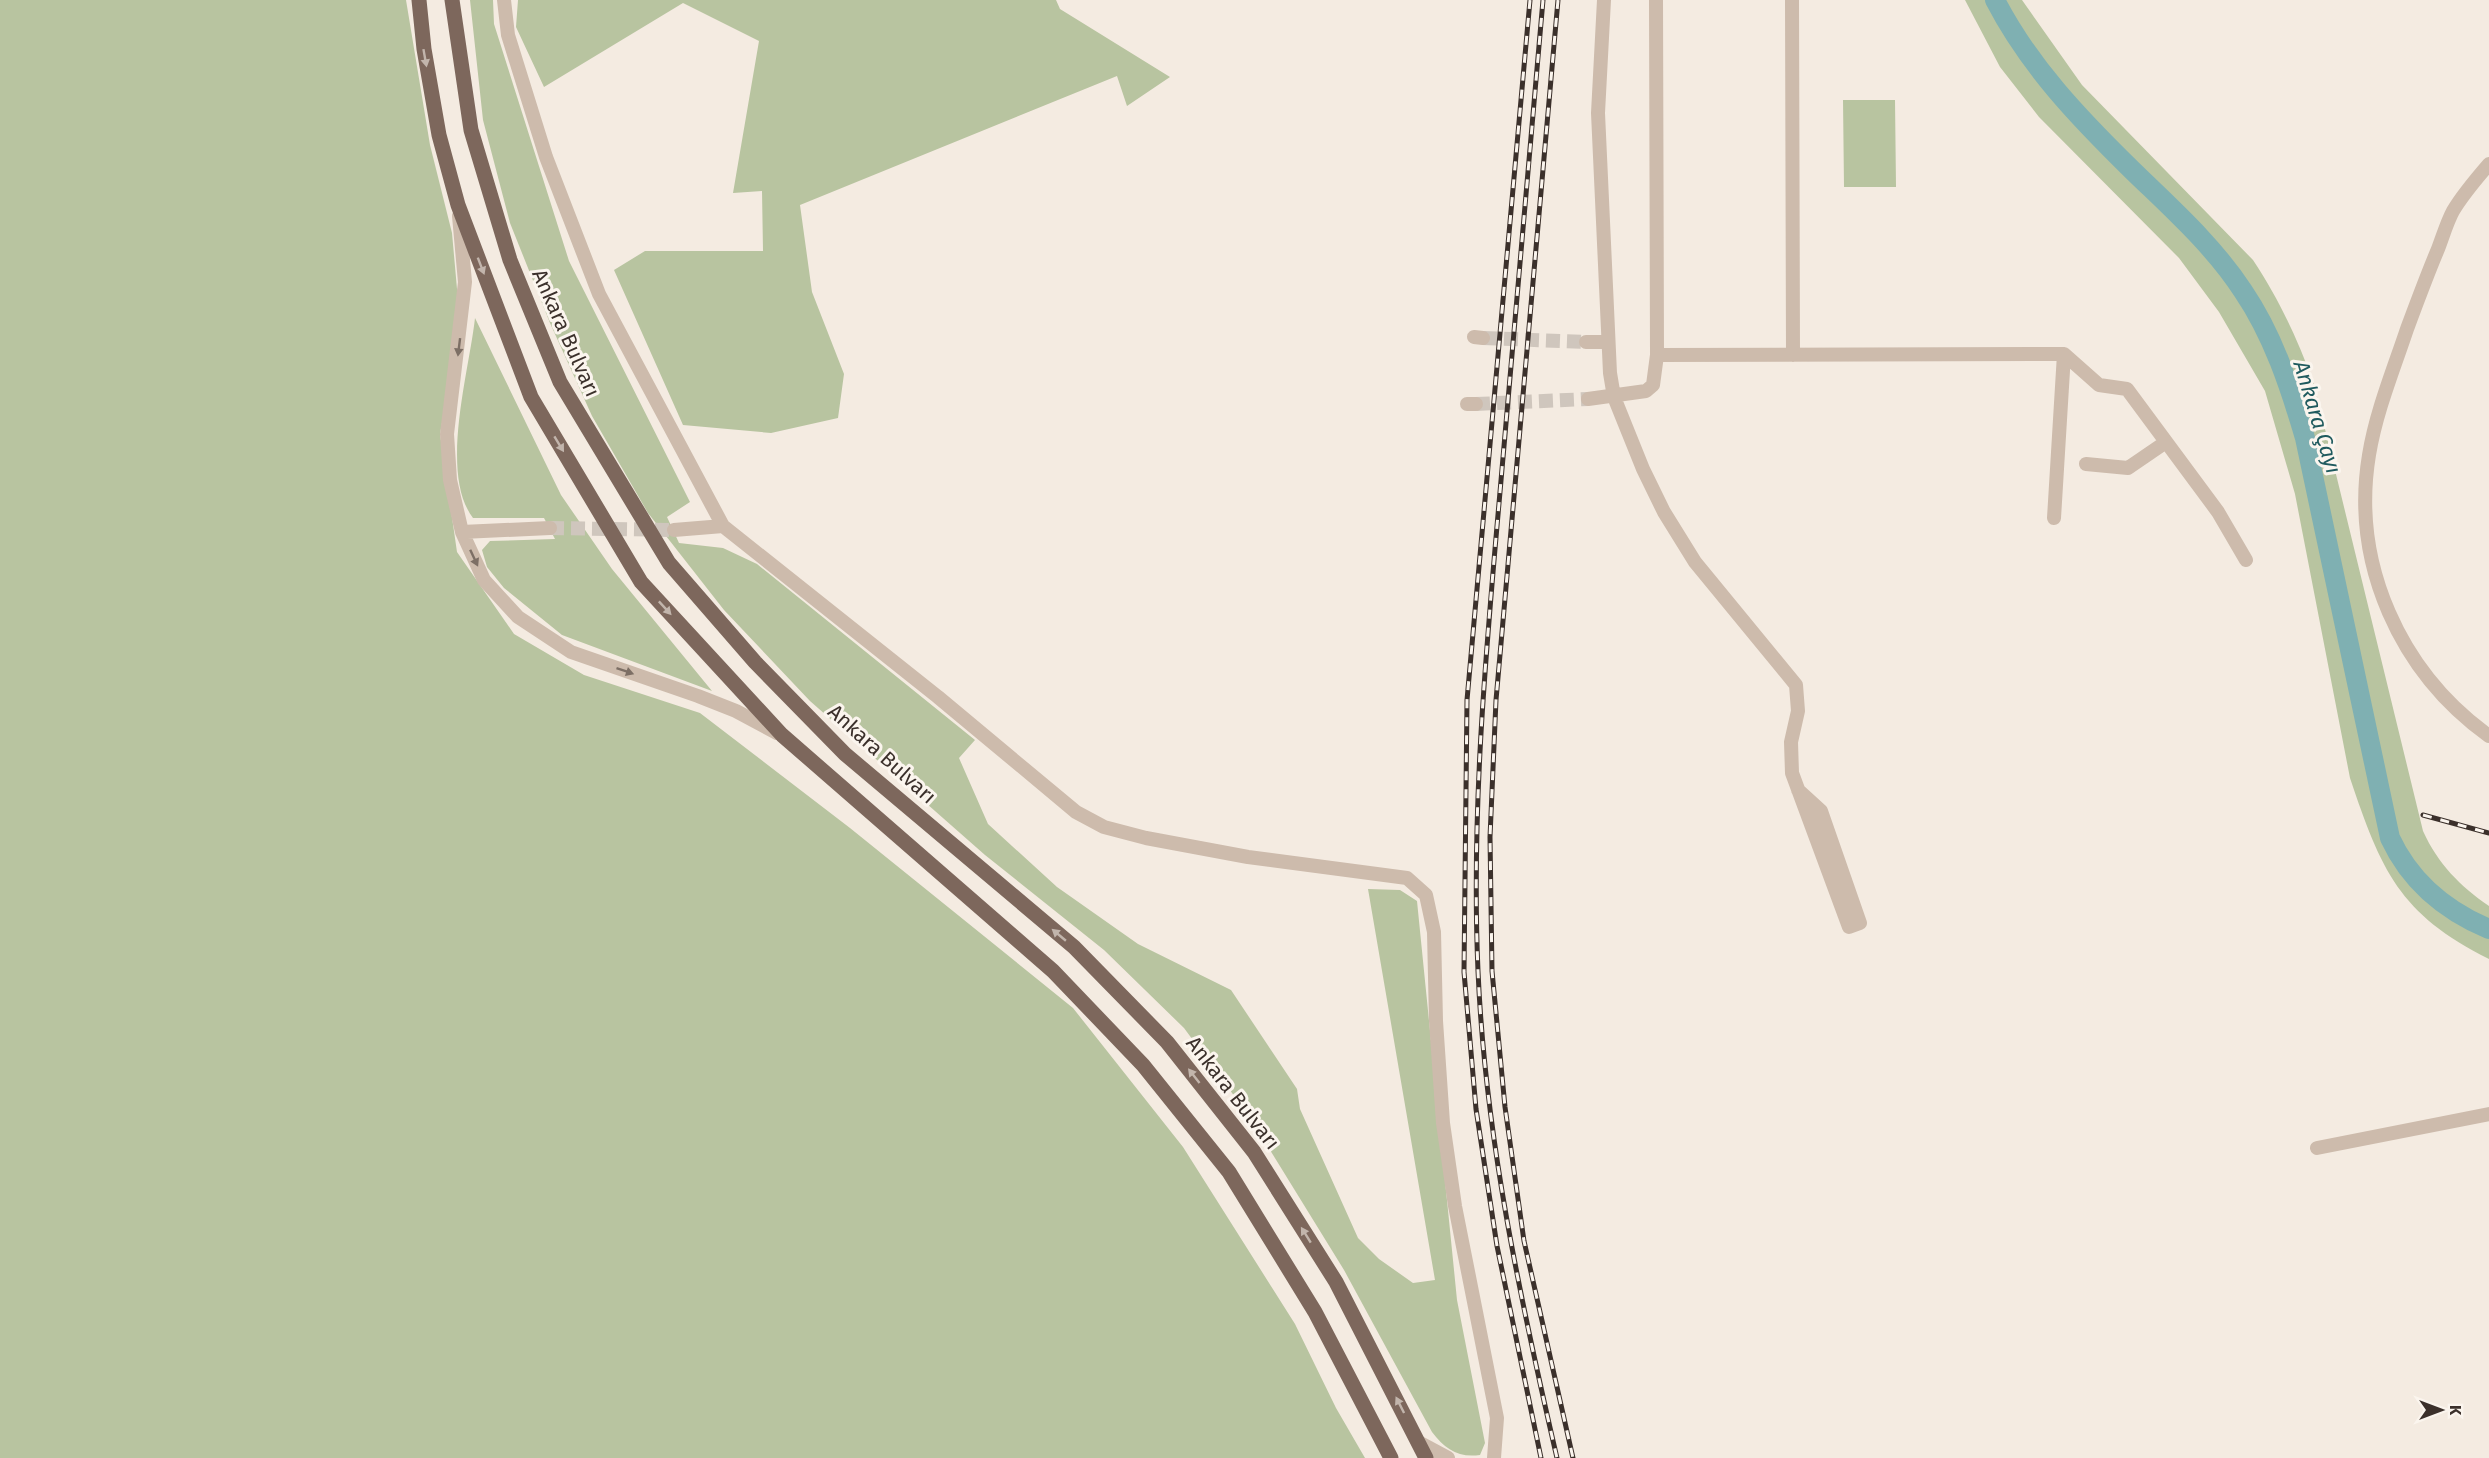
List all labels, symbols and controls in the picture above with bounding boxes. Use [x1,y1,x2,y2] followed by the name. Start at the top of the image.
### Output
[421,49,430,68] one-way arrow
[477,257,487,275] one-way arrow
[526,265,606,401] street label: Ankara Bulvarı
[454,338,463,357] one-way arrow
[2286,356,2347,477] water label: Ankara Çayı
[554,436,564,453] one-way arrow
[470,550,479,567] one-way arrow
[657,600,671,614] one-way arrow
[616,666,634,676] one-way arrow
[822,699,942,809] street label: Ankara Bulvarı
[1052,929,1067,942] one-way arrow
[1181,1031,1285,1155] street label: Ankara Bulvarı
[1187,1068,1200,1084] one-way arrow
[1301,1226,1312,1243] one-way arrow
[2411,1380,2471,1440] north arrow
[1396,1397,1405,1414] one-way arrow
[2446,1405,2465,1416] text: K

